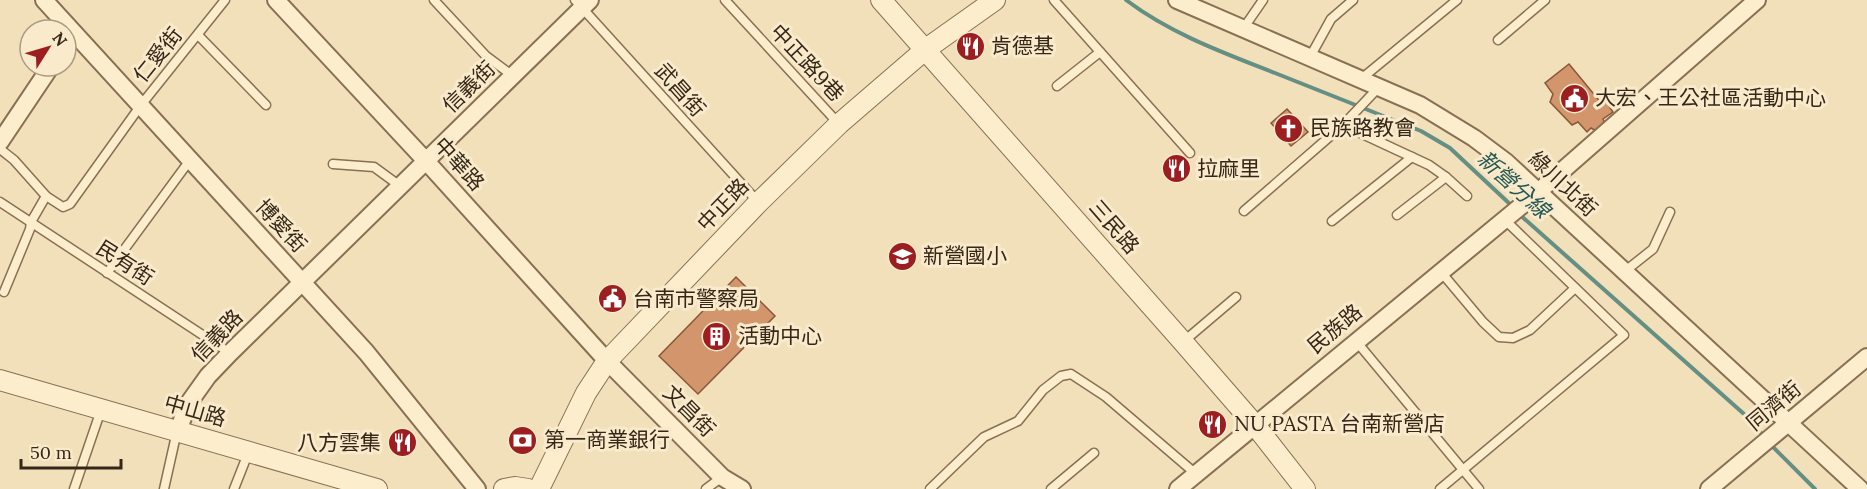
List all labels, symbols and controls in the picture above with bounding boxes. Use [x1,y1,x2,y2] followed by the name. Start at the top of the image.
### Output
[18,18,78,78] north arrow
[765,18,850,107] street label: 中正路9巷
[127,22,188,88] street label: 仁愛街
[48,28,72,50] text: N
[954,30,986,62] restaurant icon: 肯德基
[991,32,1054,59] place label: 肯德基
[437,55,501,118] street label: 信義街
[649,57,711,122] street label: 武昌街
[1558,82,1590,114] public building icon: 大宏、王公社區活動中心
[1595,84,1826,111] place label: 大宏、王公社區活動中心
[1273,112,1305,144] church icon: 民族路教會
[1310,114,1415,141] place label: 民族路教會
[428,131,490,196] street label: 中華路
[1472,144,1558,226] water label: 新營分線
[1523,145,1603,222] street label: 綠川北街
[1160,153,1192,185] restaurant icon: 拉麻里
[1197,155,1260,182] place label: 拉麻里
[691,173,754,237] street label: 中正路
[250,193,313,258] street label: 博愛街
[1084,194,1145,259] street label: 三民路
[92,234,159,291] street label: 民有街
[886,240,918,272] school or university icon: 新營國小
[923,242,1007,269] place label: 新營國小
[596,283,628,315] public building icon: 台南市警察局
[633,285,759,312] place label: 台南市警察局
[1302,298,1367,359] street label: 民族路
[185,304,248,368] street label: 信義路
[701,320,733,352] building icon: 活動中心
[738,322,822,349] place label: 活動中心
[1741,375,1806,436] street label: 同濟街
[658,379,721,442] street label: 文昌街
[161,389,229,432] street label: 中山路
[1197,408,1229,440] restaurant icon: NU PASTA 台南新營店
[1234,410,1445,437] place label: NU PASTA 台南新營店
[507,424,539,456] bank icon: 第一商業銀行
[544,426,670,453] place label: 第一商業銀行
[386,427,418,459] restaurant icon: 八方雲集
[297,429,381,456] place label: 八方雲集
[21,432,122,470] scale bar
[30,441,72,464] text: 50 m

